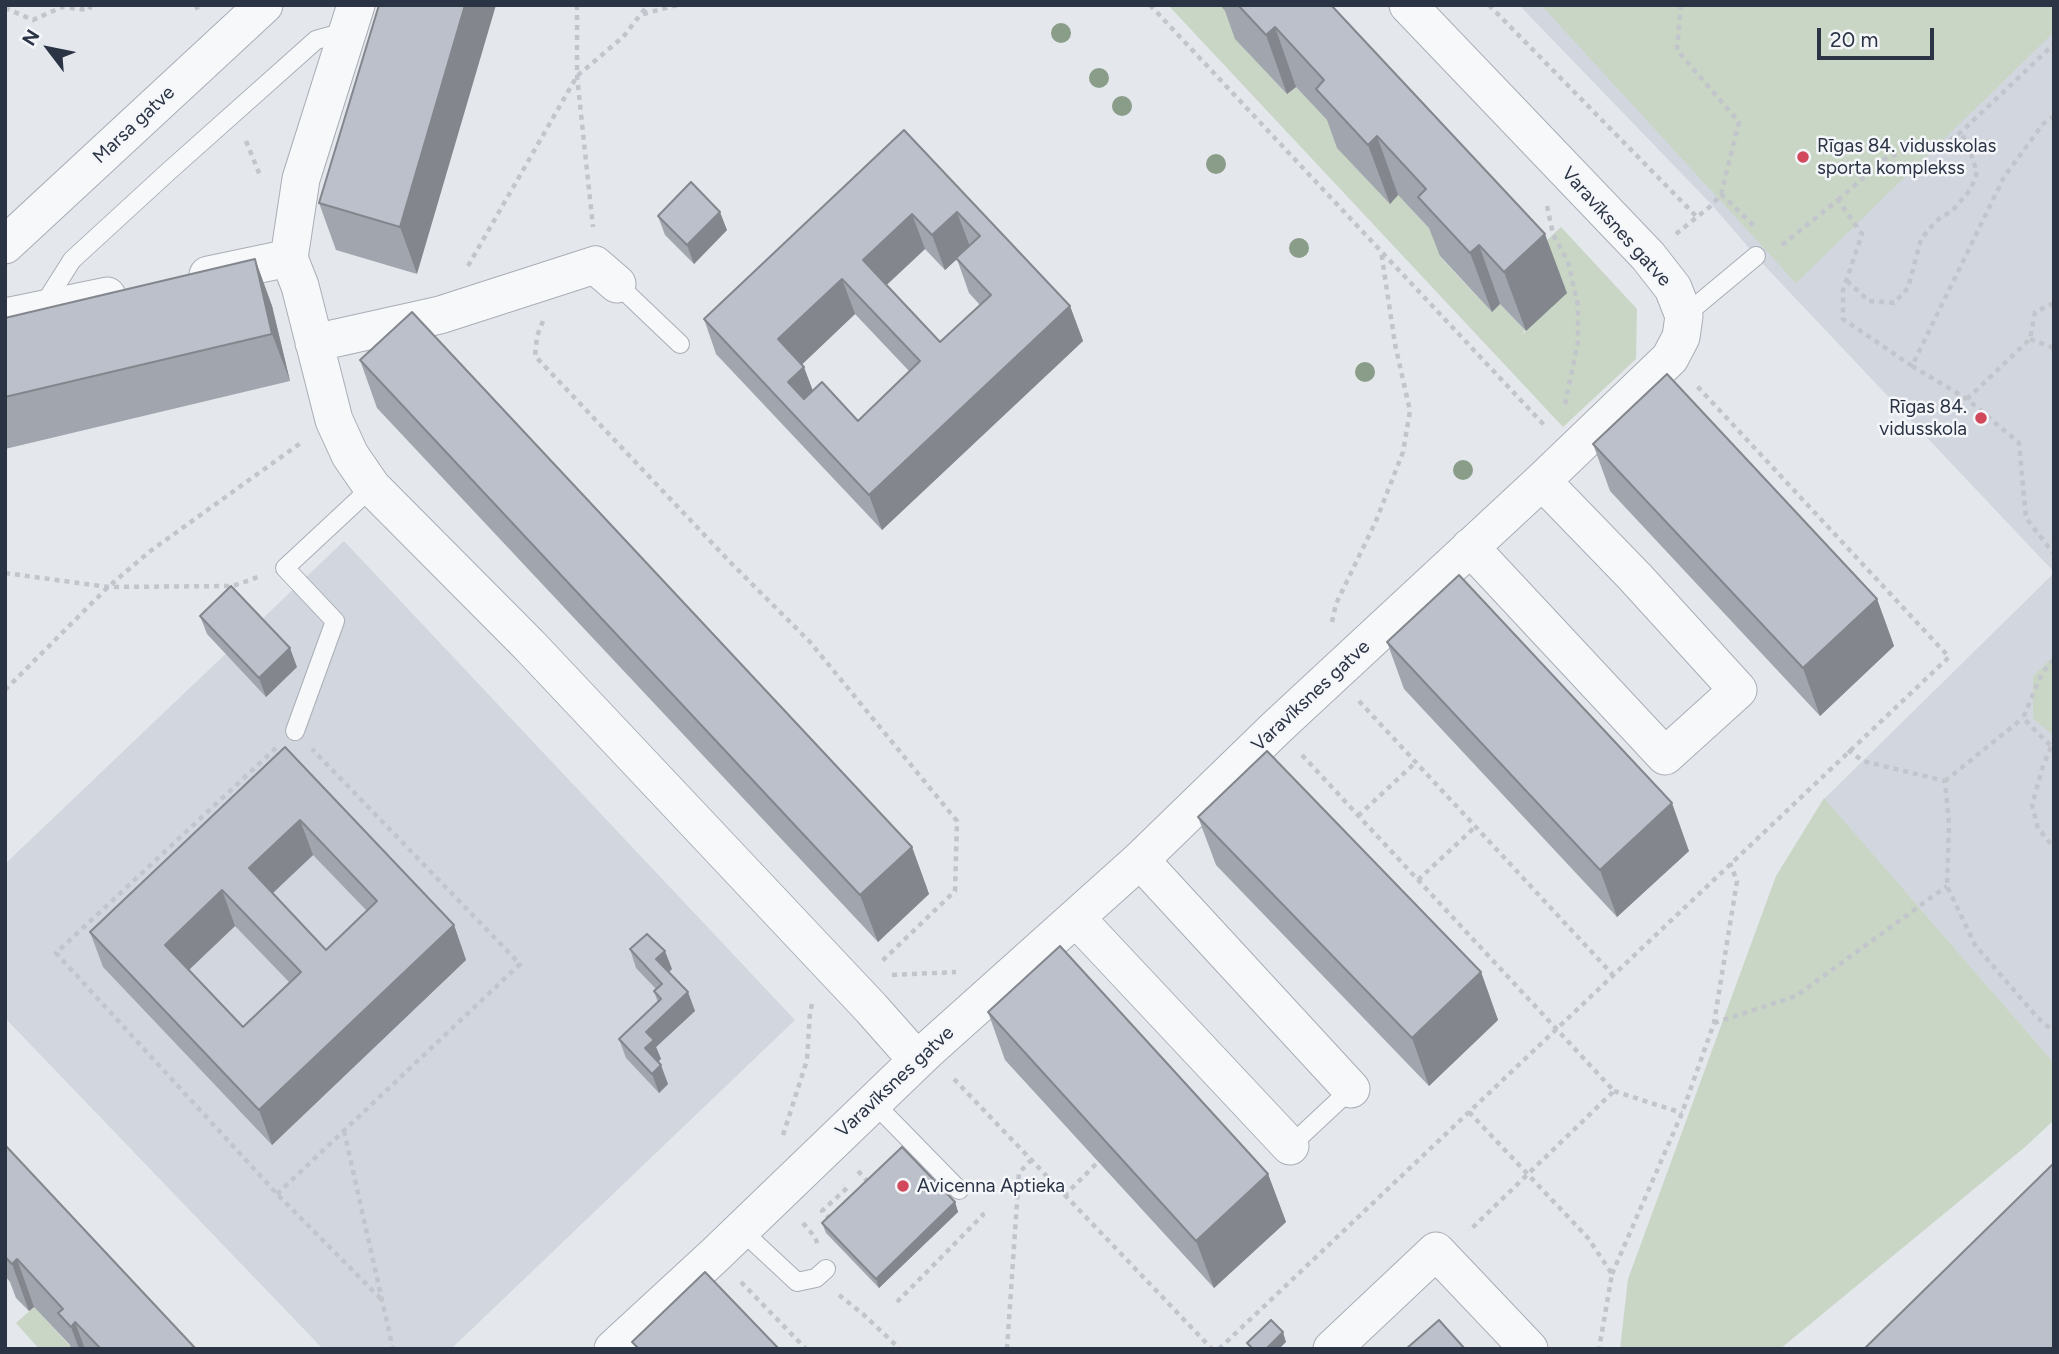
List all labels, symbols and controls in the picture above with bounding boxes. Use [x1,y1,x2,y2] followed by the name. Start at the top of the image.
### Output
[14,14,84,84] north arrow
[1821,14,1938,58] scale bar
[17,25,44,50] text: N
[1830,27,1878,52] text: 20 m
[88,81,180,169] street label: Marsa gatve
[1817,135,1996,179] place label: Rīgas 84. vidusskolas sporta komplekss
[1795,149,1811,165] marker: Rīgas 84. vidusskolas sporta komplekss
[1556,163,1676,291] street label: Varavīksnes gatve
[1879,396,1967,440] place label: Rīgas 84. vidusskola
[1973,410,1989,426] marker: Rīgas 84. vidusskola
[1247,635,1375,757] street label: Varavīksnes gatve
[831,1021,959,1143] street label: Varavīksnes gatve
[917,1175,1065,1197] place label: Avicenna Aptieka
[895,1178,911,1194] marker: Avicenna Aptieka

